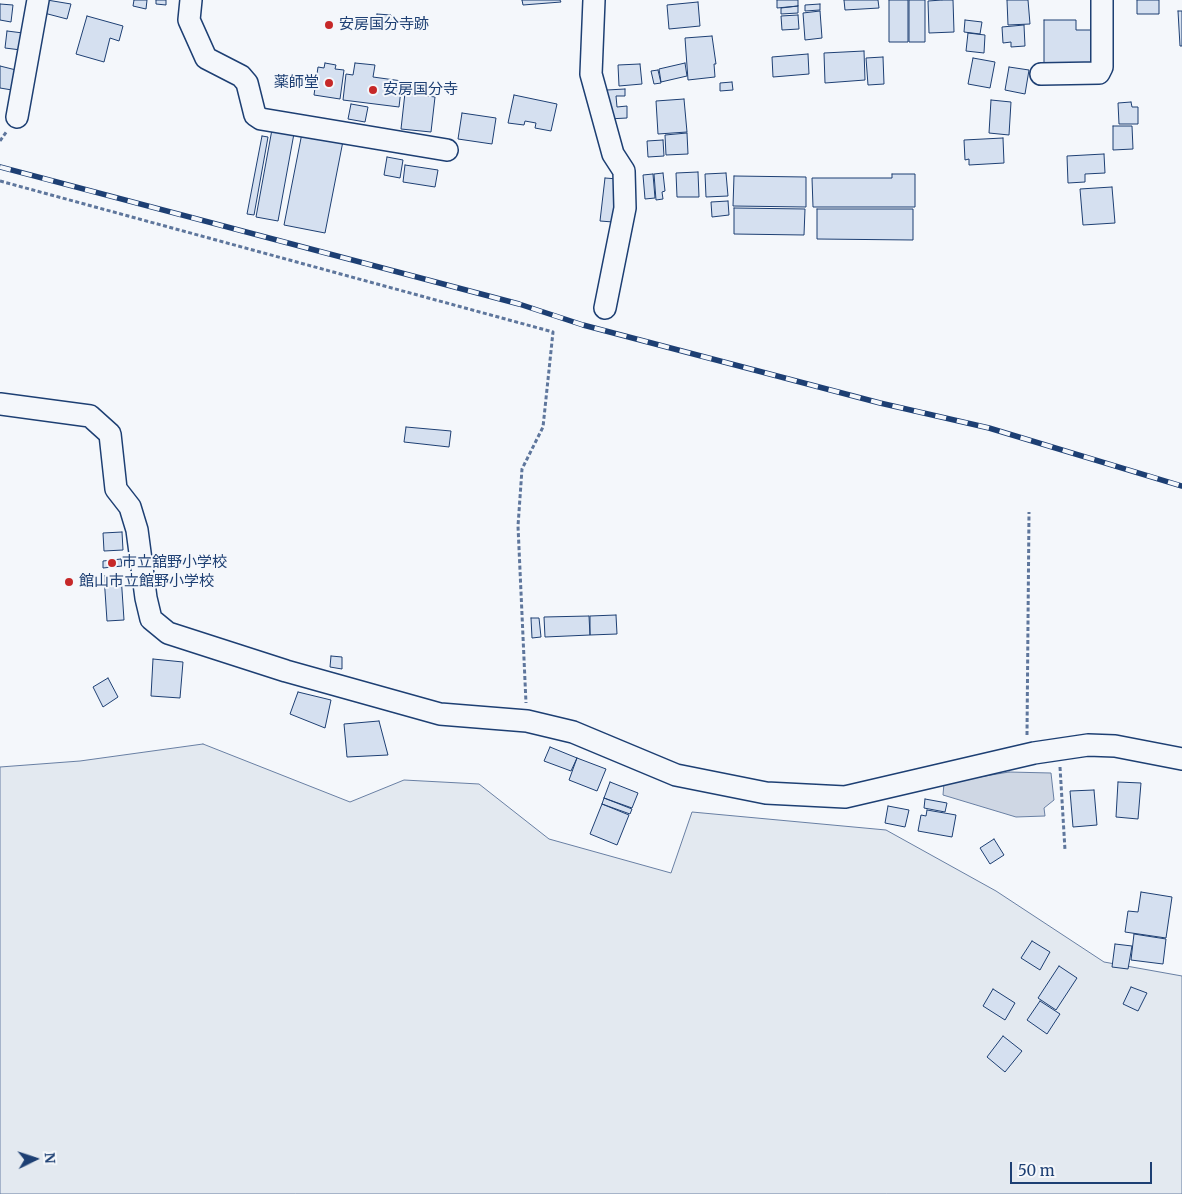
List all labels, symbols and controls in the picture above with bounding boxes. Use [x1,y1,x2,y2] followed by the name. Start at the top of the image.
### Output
[339,16,429,34] place label: 安房国分寺跡
[323,19,335,31] marker: 安房国分寺跡
[274,74,319,92] place label: 薬師堂
[323,77,335,89] marker: 薬師堂
[383,81,458,99] place label: 安房国分寺
[367,84,379,96] marker: 安房国分寺
[122,554,227,572] place label: 市立舘野小学校
[106,557,118,569] marker: 市立舘野小学校
[79,573,214,591] place label: 館山市立館野小学校
[63,576,75,588] marker: 館山市立館野小学校
[10,1134,60,1184] north arrow
[41,1152,59,1164] text: N
[1012,1152,1154,1184] scale bar
[1018,1161,1055,1180] text: 50 m

